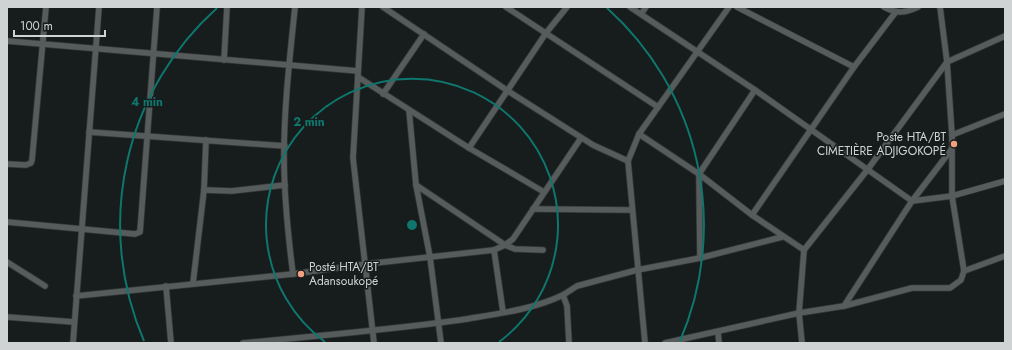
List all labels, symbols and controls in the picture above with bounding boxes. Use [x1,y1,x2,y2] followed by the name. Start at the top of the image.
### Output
[14,12,105,38] scale bar
[20,17,53,35] text: 100 m
[131,93,163,111] text: 4 min
[293,113,325,131] text: 2 min
[817,128,946,160] place label: Poste HTA/BT CIMETIÈRE ADJIGOKOPÉ
[949,139,959,149] marker: Poste HTA/BT CIMETIÈRE ADJIGOKOPÉ
[405,218,419,232] centre of rings
[309,258,379,290] place label: Posté HTA/BT Adansoukopé
[296,269,306,279] marker: Posté HTA/BT Adansoukopé

